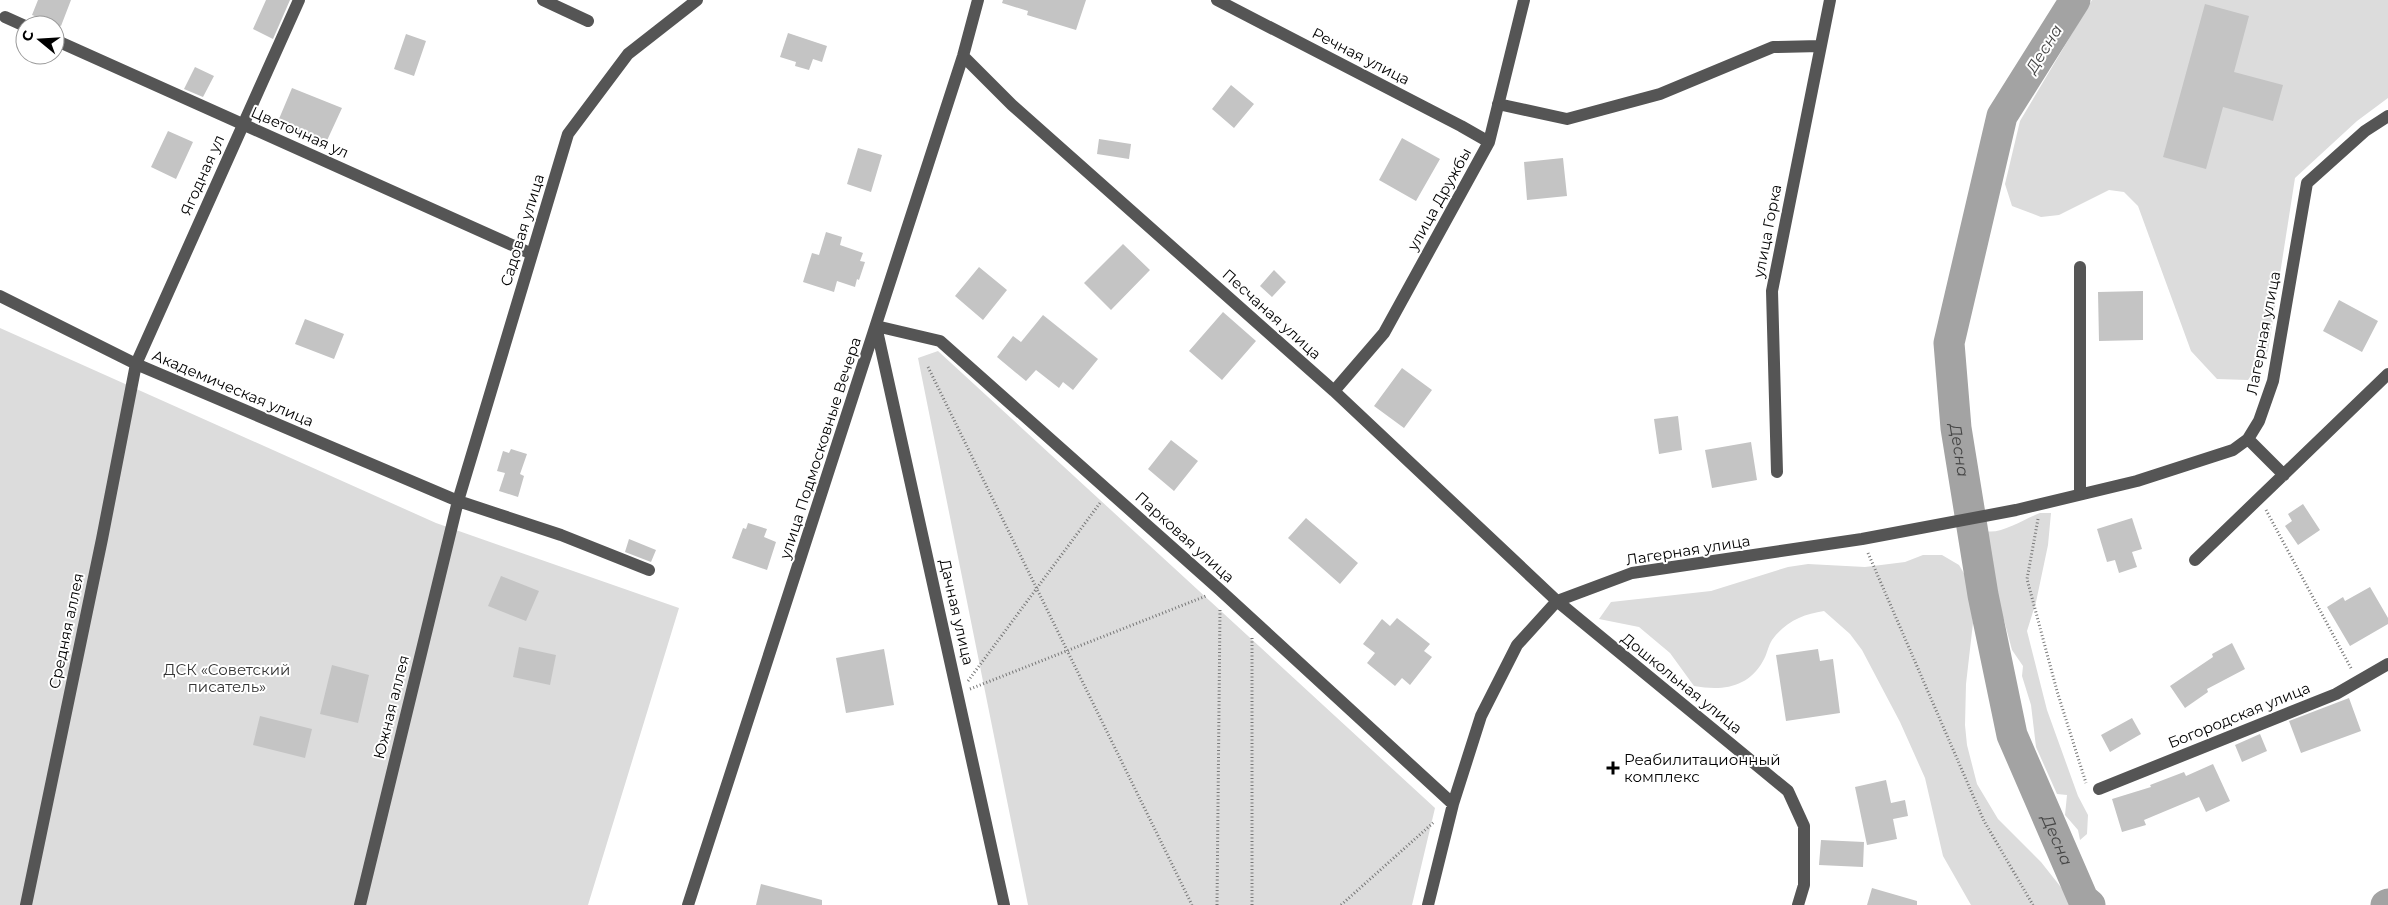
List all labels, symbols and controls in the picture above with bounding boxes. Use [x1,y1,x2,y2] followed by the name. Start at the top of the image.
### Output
[15,15,65,65] north arrow
[2021,21,2066,78] water label: Десна
[1309,23,1413,89] street label: Речная улица
[18,28,38,44] text: С
[248,102,352,162] street label: Цветочная ул
[176,132,228,218] street label: Ягодная ул
[1402,144,1475,255] street label: улица Дружбы
[496,172,548,288] street label: Садовая улица
[1748,183,1785,280] street label: улица Горка
[1219,265,1325,363] street label: Песчаная улица
[2242,270,2284,396] street label: Лагерная улица
[775,335,865,562] street label: улица Подмосковные Вечера
[149,345,317,431] street label: Академическая улица
[1946,420,1973,478] water label: Десна
[1131,487,1239,587] street label: Парковая улица
[1624,531,1752,569] street label: Лагерная улица
[936,557,978,667] street label: Дачная улица
[44,571,88,691] street label: Средняя аллея
[1618,628,1746,738] street label: Дошкольная улица
[369,653,413,761] street label: Южная аллея
[164,660,290,696] park label: ДСК «Советский писатель»
[2165,678,2313,752] street label: Богородская улица
[1624,750,1781,786] place label: Реабилитационный комплекс
[1606,761,1620,775] marker: Реабилитационный комплекс
[2037,810,2077,868] water label: Десна

